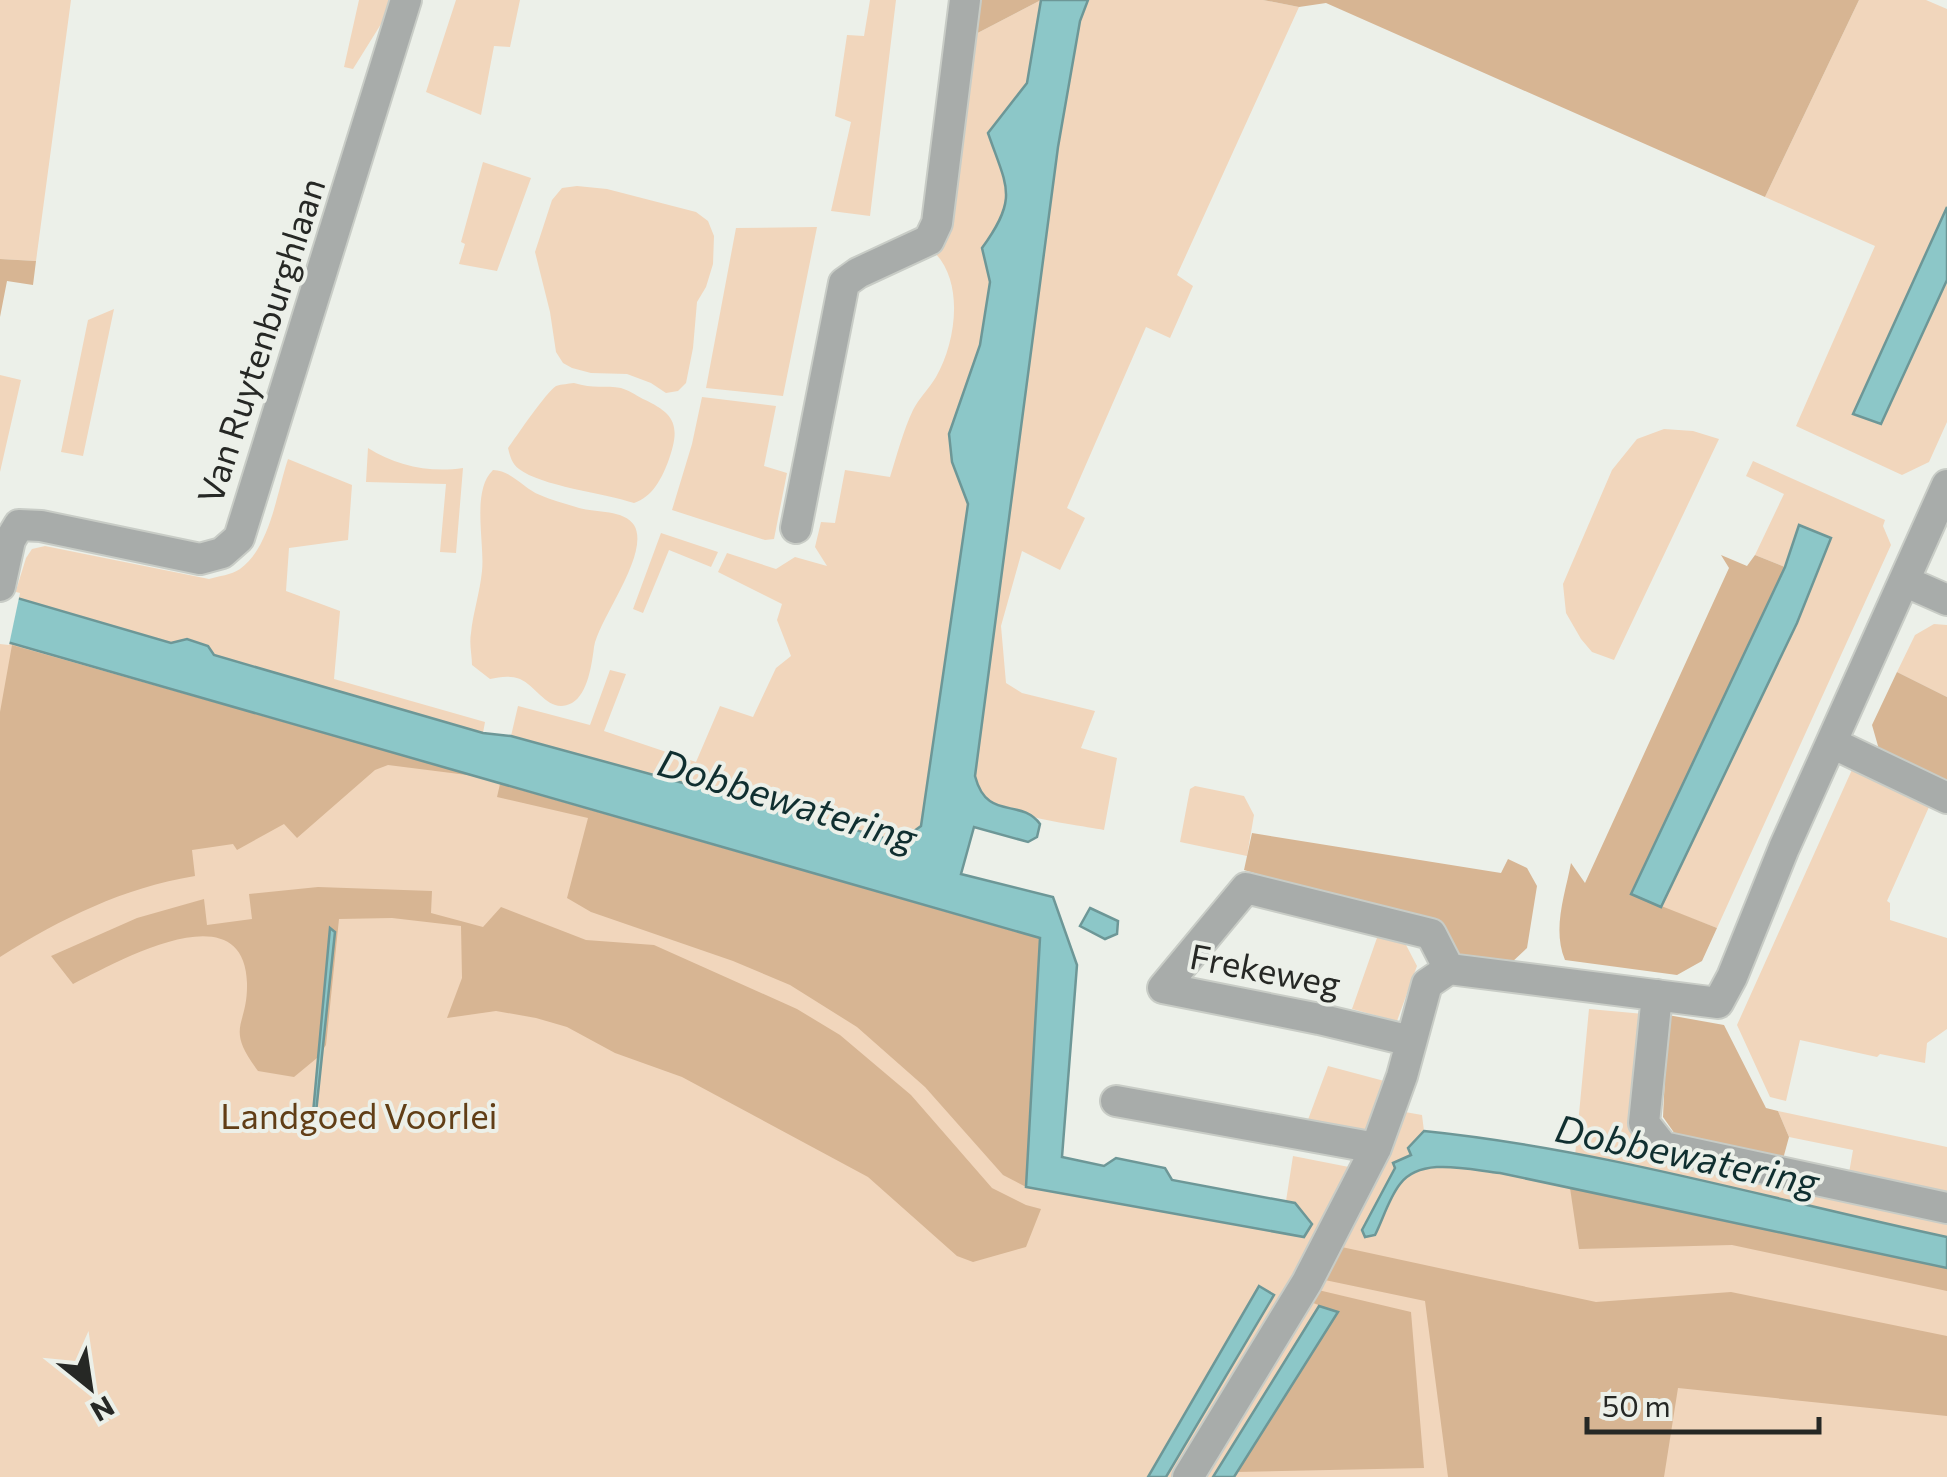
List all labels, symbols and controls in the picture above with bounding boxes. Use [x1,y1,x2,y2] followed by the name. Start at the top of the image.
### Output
[187,172,333,508] street label: Van Ruytenburghlaan
[653,737,924,861] water label: Dobbewatering
[1187,933,1344,1004] street label: Frekeweg
[220,1093,498,1136] park label: Landgoed Voorlei
[1552,1103,1825,1205] water label: Dobbewatering
[40,1337,140,1437] north arrow
[1587,1372,1820,1434] scale bar
[1602,1386,1671,1423] text: 50 m
[85,1390,121,1429] text: N

